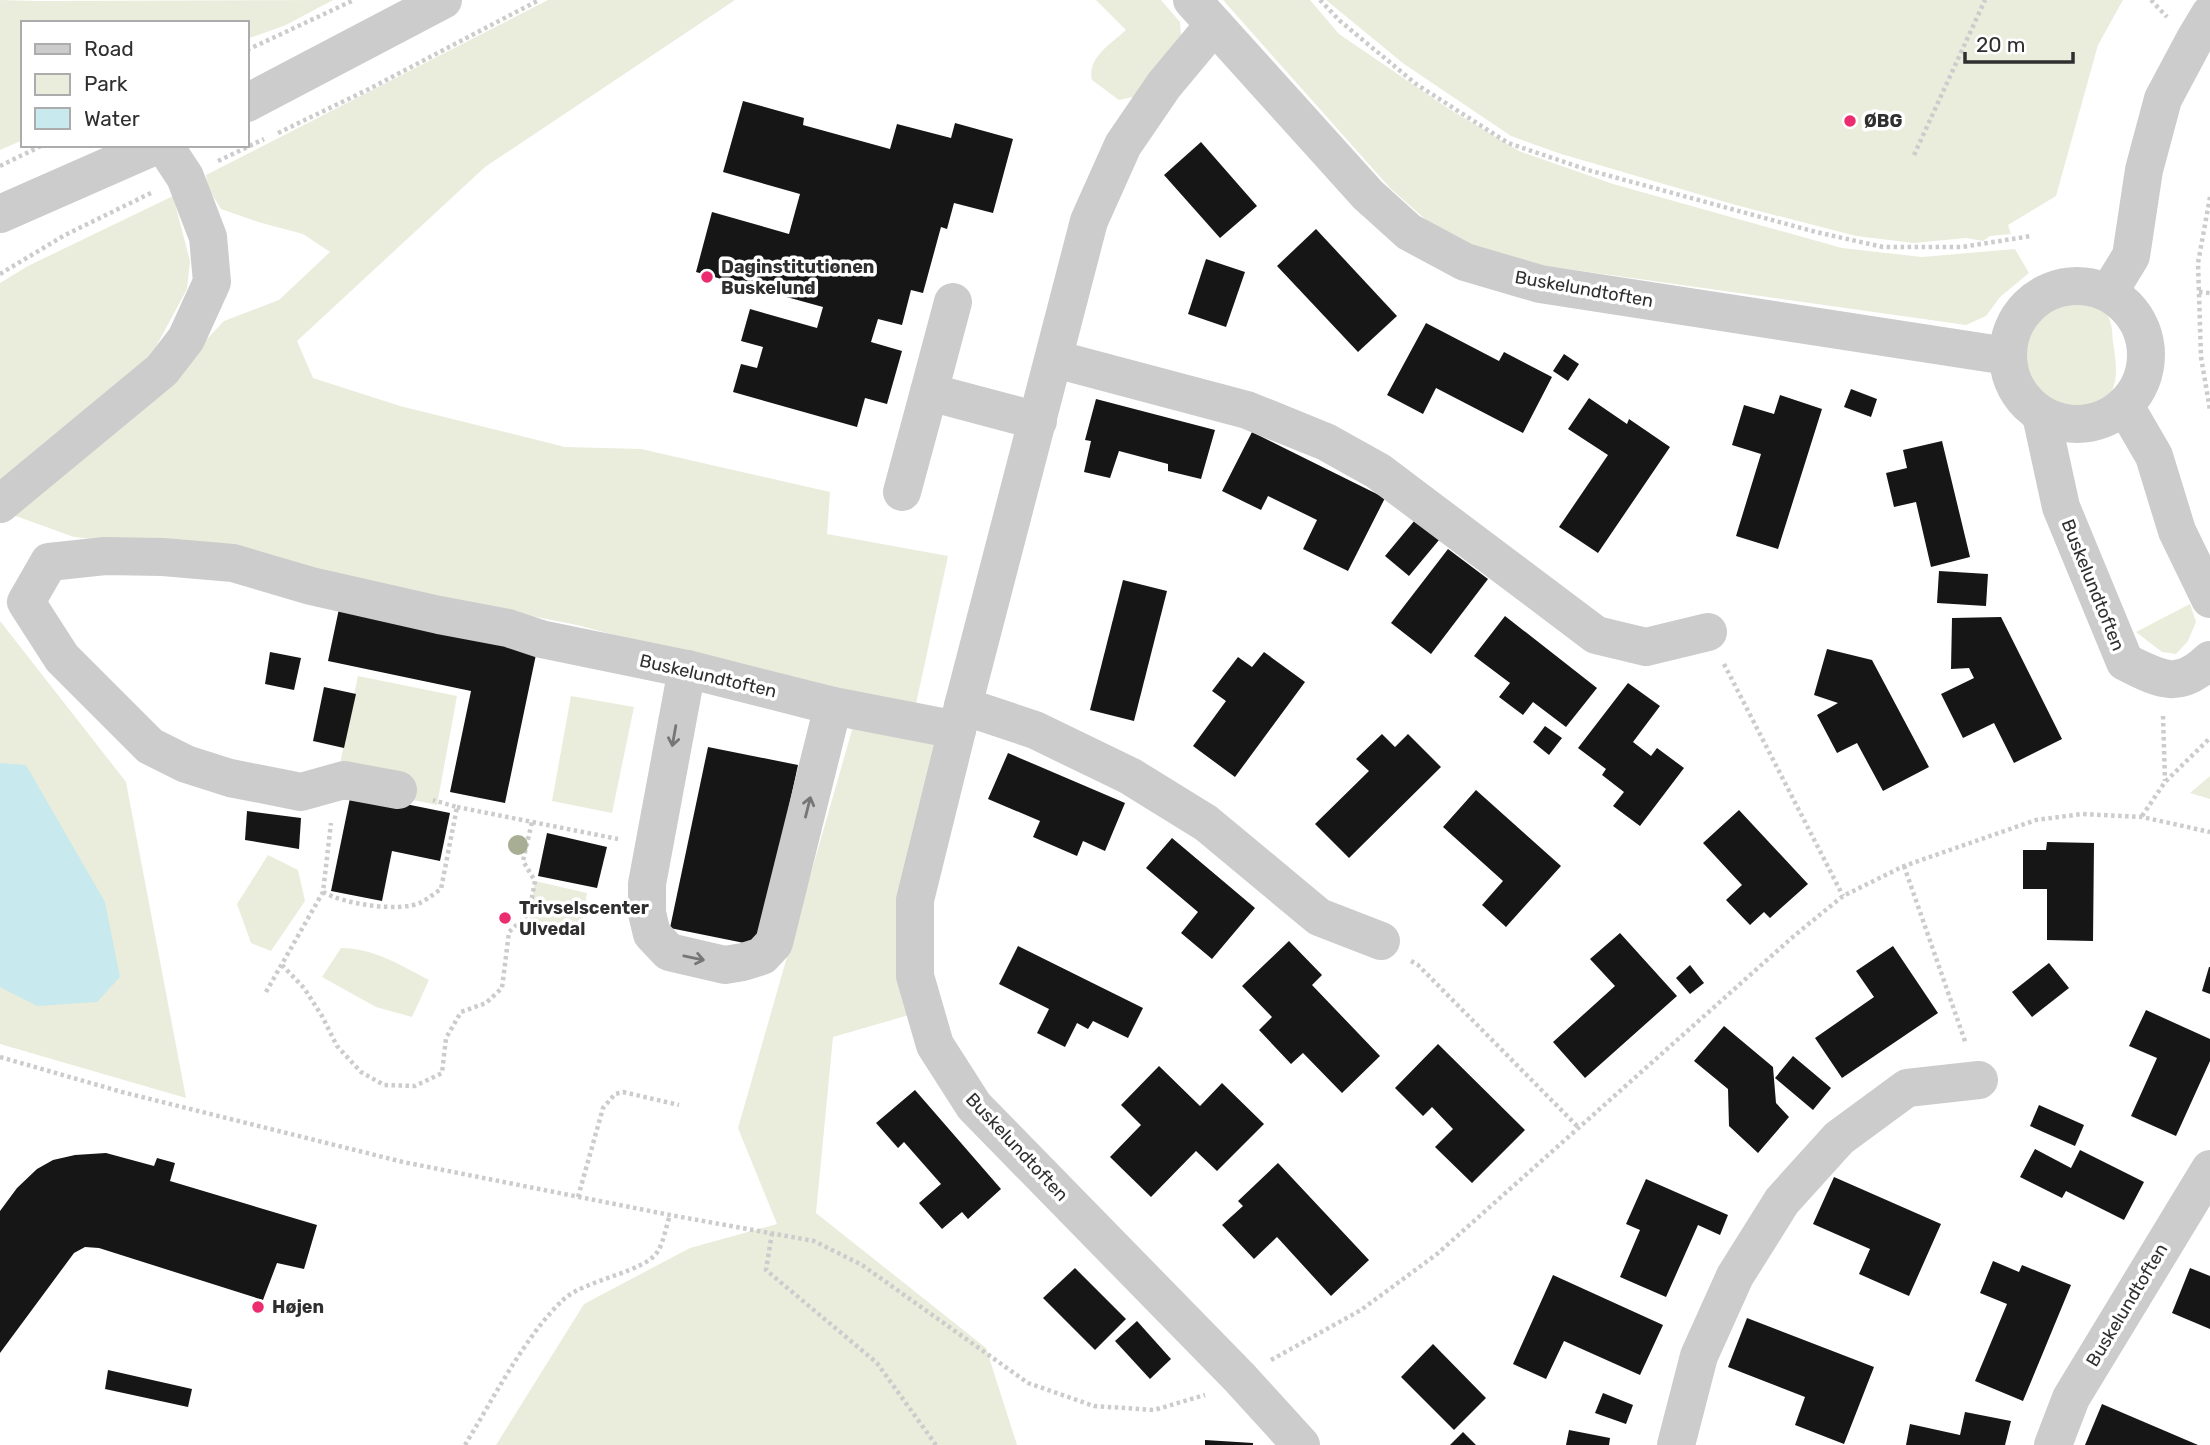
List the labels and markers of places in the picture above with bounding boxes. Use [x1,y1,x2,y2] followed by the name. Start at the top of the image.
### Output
[1864,110,1902,132] place label: ØBG
[1842,113,1858,129] marker: ØBG
[721,256,874,299] place label: Daginstitutionen Buskelund
[699,269,715,285] marker: Daginstitutionen Buskelund
[519,897,649,940] place label: Trivselscenter Ulvedal
[497,910,513,926] marker: Trivselscenter Ulvedal
[272,1296,324,1318] place label: Højen
[250,1299,266,1315] marker: Højen

